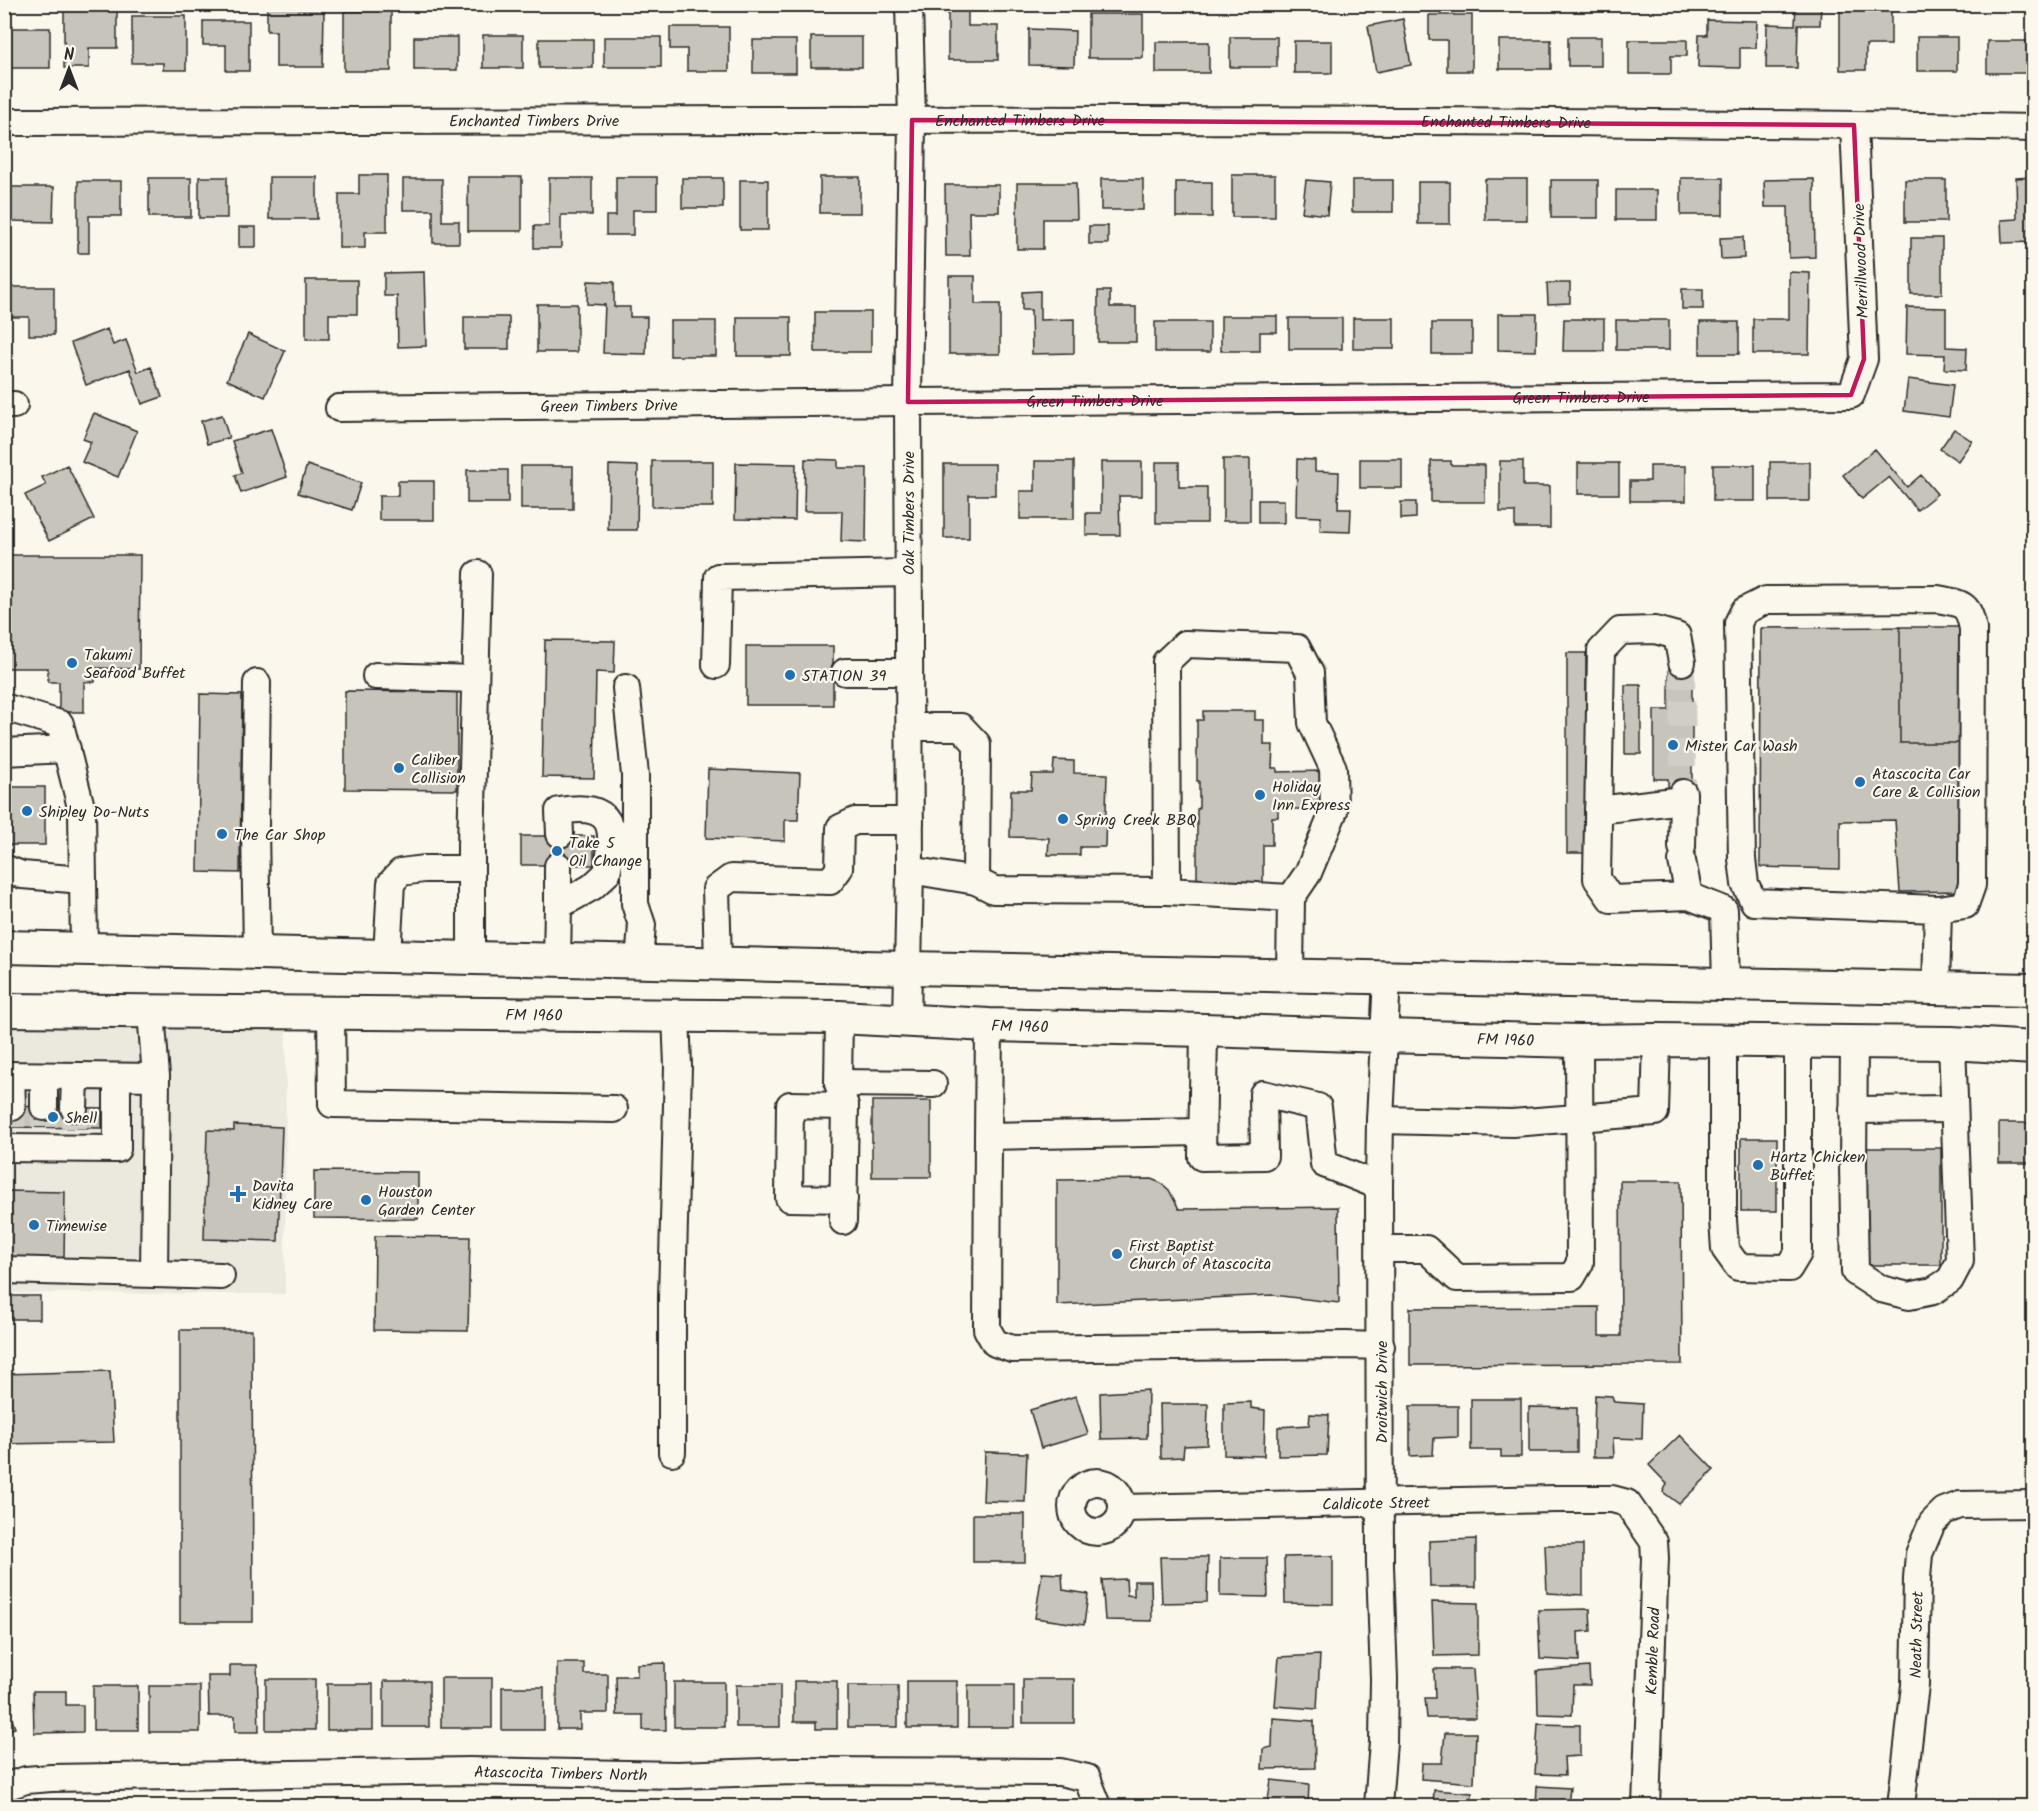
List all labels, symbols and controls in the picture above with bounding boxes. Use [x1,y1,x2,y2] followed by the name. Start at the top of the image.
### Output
[39,39,99,99] north arrow
[64,43,74,68] text: N
[449,109,619,135] street label: Enchanted Timbers Drive
[935,109,1105,134] street label: Enchanted Timbers Drive
[1421,110,1591,136] street label: Enchanted Timbers Drive
[1847,203,1876,319] street label: Merrillwood Drive
[1512,385,1650,412] street label: Green Timbers Drive
[1026,389,1164,415] street label: Green Timbers Drive
[540,393,678,420] street label: Green Timbers Drive
[897,451,922,575] street label: Oak Timbers Drive
[84,643,186,686] place label: Takumi Seafood Buffet
[65,656,79,670] marker: Takumi Seafood Buffet
[802,664,886,689] place label: STATION 39
[783,668,797,682] marker: STATION 39
[1685,734,1798,759] place label: Mister Car Wash
[1666,738,1680,752] marker: Mister Car Wash
[411,748,466,791] place label: Caliber Collision
[392,761,406,775] marker: Caliber Collision
[1872,762,1981,805] place label: Atascocita Car Care & Collision
[1272,775,1351,818] place label: Holiday Inn Express
[1853,775,1867,789] marker: Atascocita Car Care & Collision
[1253,788,1267,802] marker: Holiday Inn Express
[39,800,149,825] place label: Shipley Do-Nuts
[20,804,34,818] marker: Shipley Do-Nuts
[1075,808,1197,833] place label: Spring Creek BBQ
[1056,812,1070,826] marker: Spring Creek BBQ
[234,823,326,848] place label: The Car Shop
[215,827,229,841] marker: The Car Shop
[569,831,642,874] place label: Take 5 Oil Change
[550,844,564,858] marker: Take 5 Oil Change
[505,1003,563,1029] street label: FM 1960
[991,1014,1049,1040] street label: FM 1960
[1477,1027,1534,1054] street label: FM 1960
[65,1106,97,1131] place label: Shell
[46,1110,60,1124] marker: Shell
[1770,1145,1866,1188] place label: Hartz Chicken Buffet
[1751,1158,1765,1172] marker: Hartz Chicken Buffet
[252,1174,332,1217] place label: Davita Kidney Care
[378,1180,476,1223] place label: Houston Garden Center
[229,1185,247,1203] marker: Davita Kidney Care
[359,1193,373,1207] marker: Houston Garden Center
[46,1214,107,1239] place label: Timewise
[27,1218,41,1232] marker: Timewise
[1129,1234,1271,1277] place label: First Baptist Church of Atascocita
[1110,1247,1124,1261] marker: First Baptist Church of Atascocita
[1370,1341,1395,1443] street label: Droitwich Drive
[1322,1491,1431,1518] street label: Caldicote Street
[1904,1590,1931,1679] street label: Neath Street
[1639,1606,1668,1695] street label: Kemble Road
[474,1760,648,1788] street label: Atascocita Timbers North

